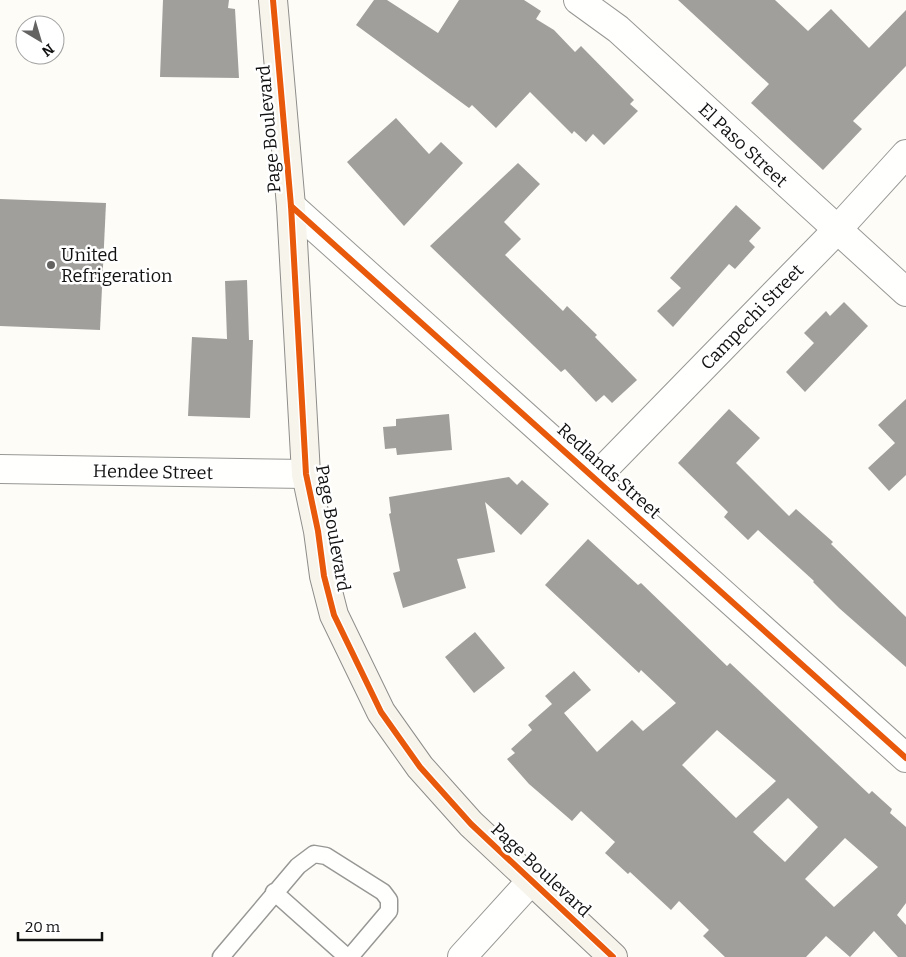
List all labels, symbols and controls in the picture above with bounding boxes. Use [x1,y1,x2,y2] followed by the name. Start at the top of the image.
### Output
[15,15,65,65] north arrow
[38,40,57,60] text: N
[252,64,286,194] street label: Page Boulevard
[694,98,792,192] street label: El Paso Street
[61,244,173,287] place label: United Refrigeration
[45,259,57,271] marker: United Refrigeration
[696,259,808,375] street label: Campechi Street
[553,419,666,524] street label: Redlands Street
[93,460,214,484] street label: Hendee Street
[311,463,355,593] street label: Page Boulevard
[487,818,596,922] street label: Page Boulevard
[18,910,101,942] scale bar
[25,918,61,936] text: 20 m

